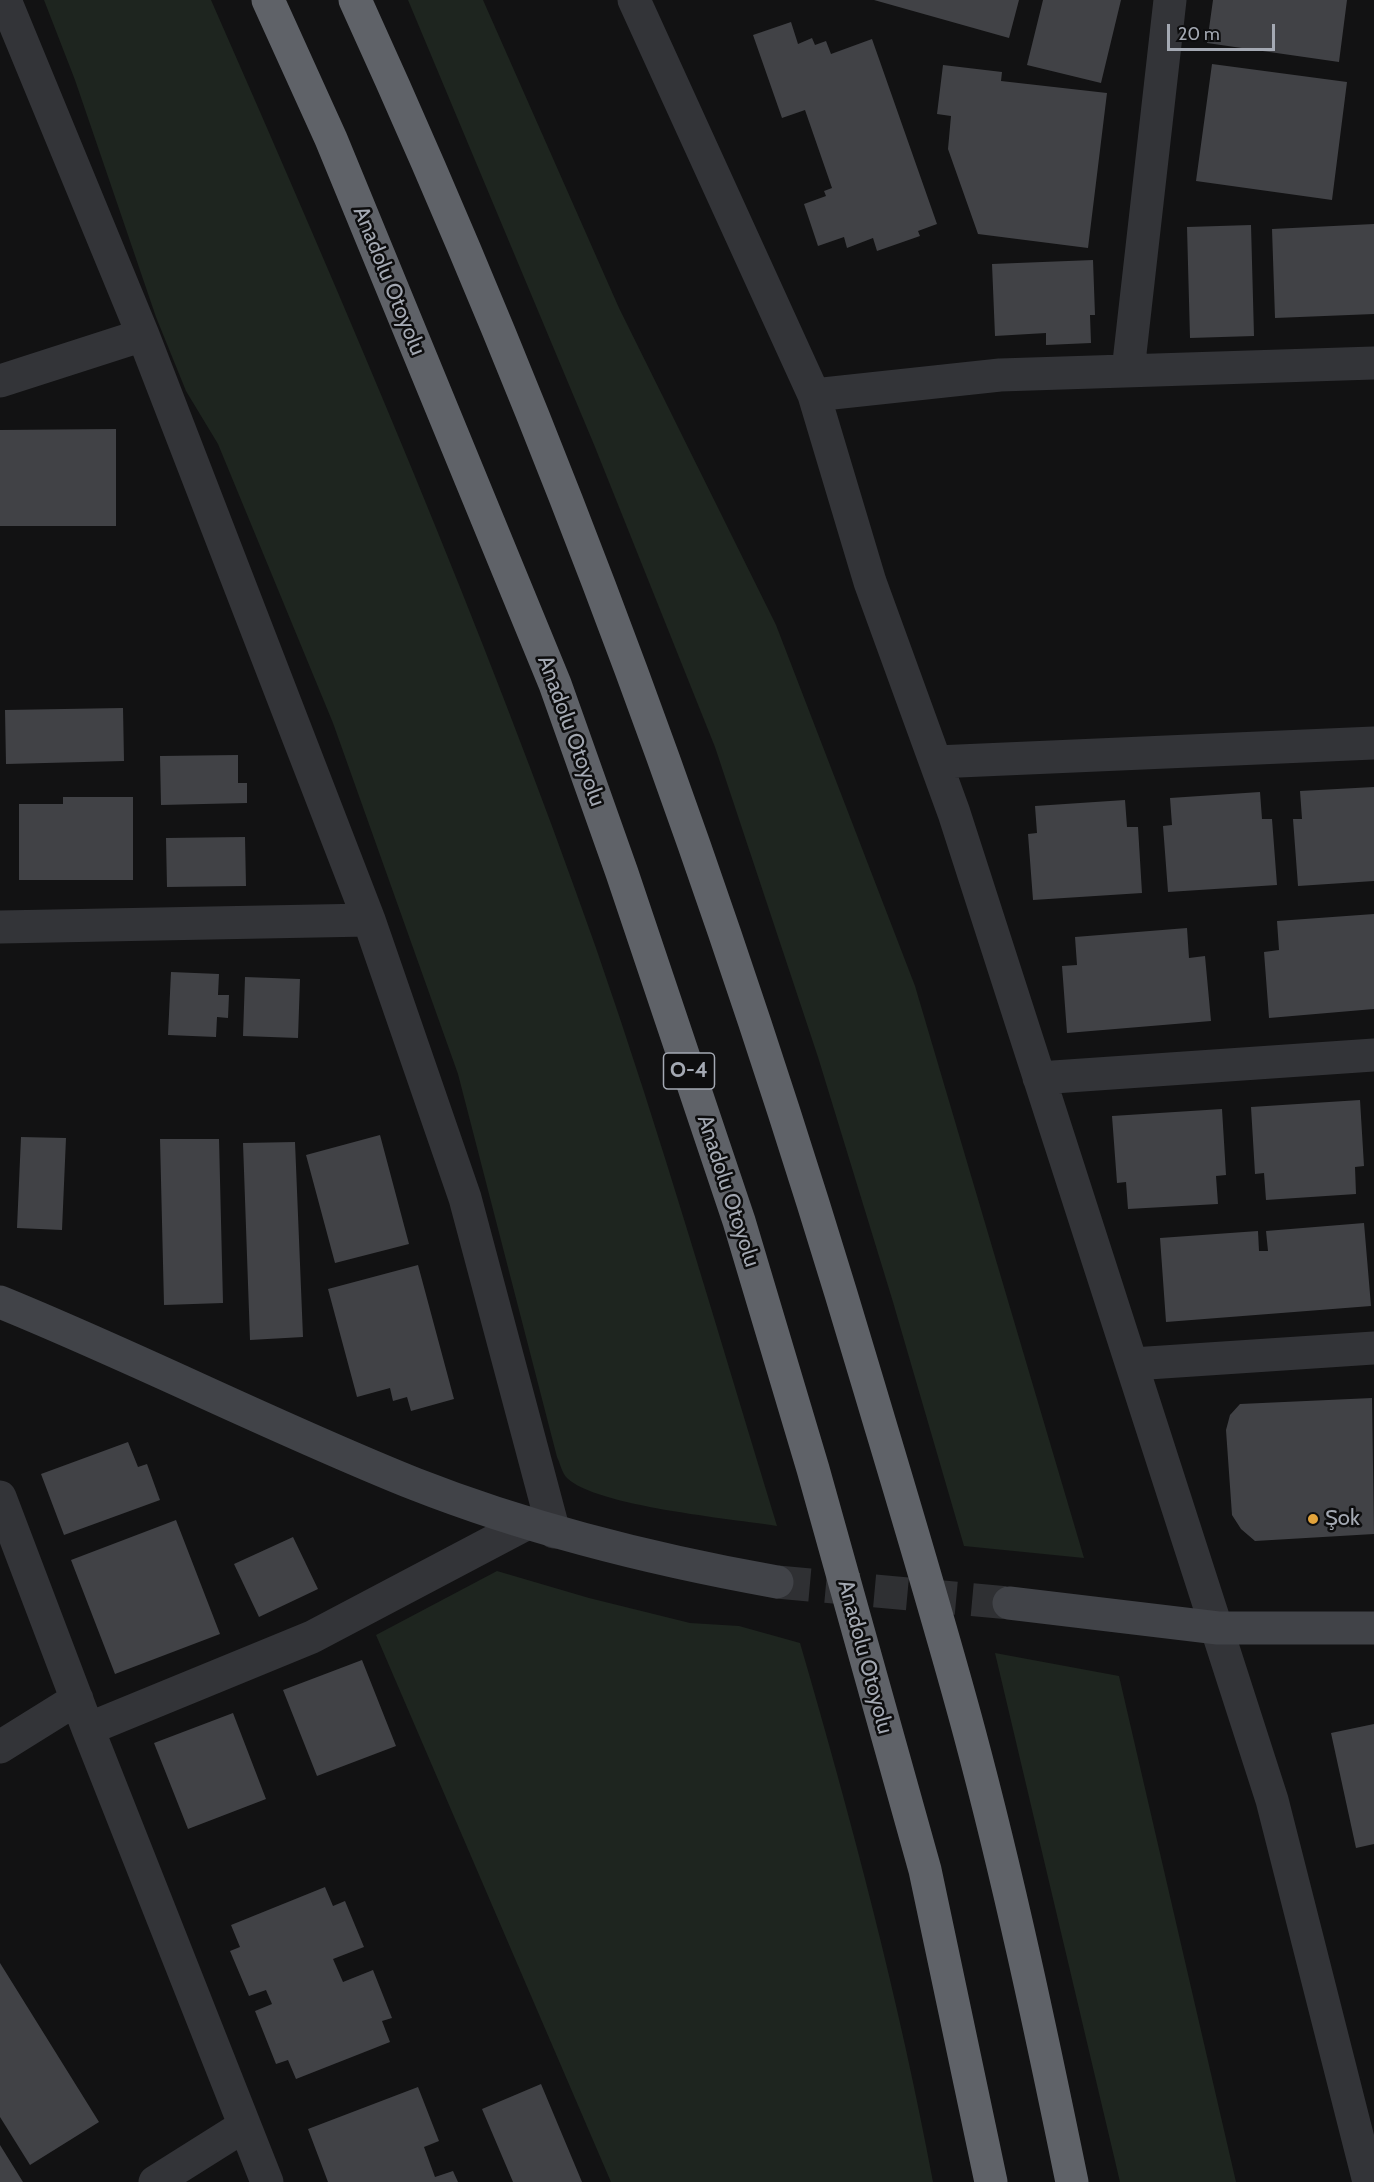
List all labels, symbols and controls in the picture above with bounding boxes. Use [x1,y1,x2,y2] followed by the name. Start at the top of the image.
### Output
[1170,12,1278,50] scale bar
[1178,23,1220,45] text: 20 m
[347,203,431,359] street label: Anadolu Otoyolu
[532,652,610,810] street label: Anadolu Otoyolu
[664,1053,714,1089] road number: O-4
[691,1112,765,1270] street label: Anadolu Otoyolu
[1325,1506,1360,1532] place label: Şok
[1306,1512,1320,1526] marker: Şok
[832,1577,898,1737] street label: Anadolu Otoyolu

